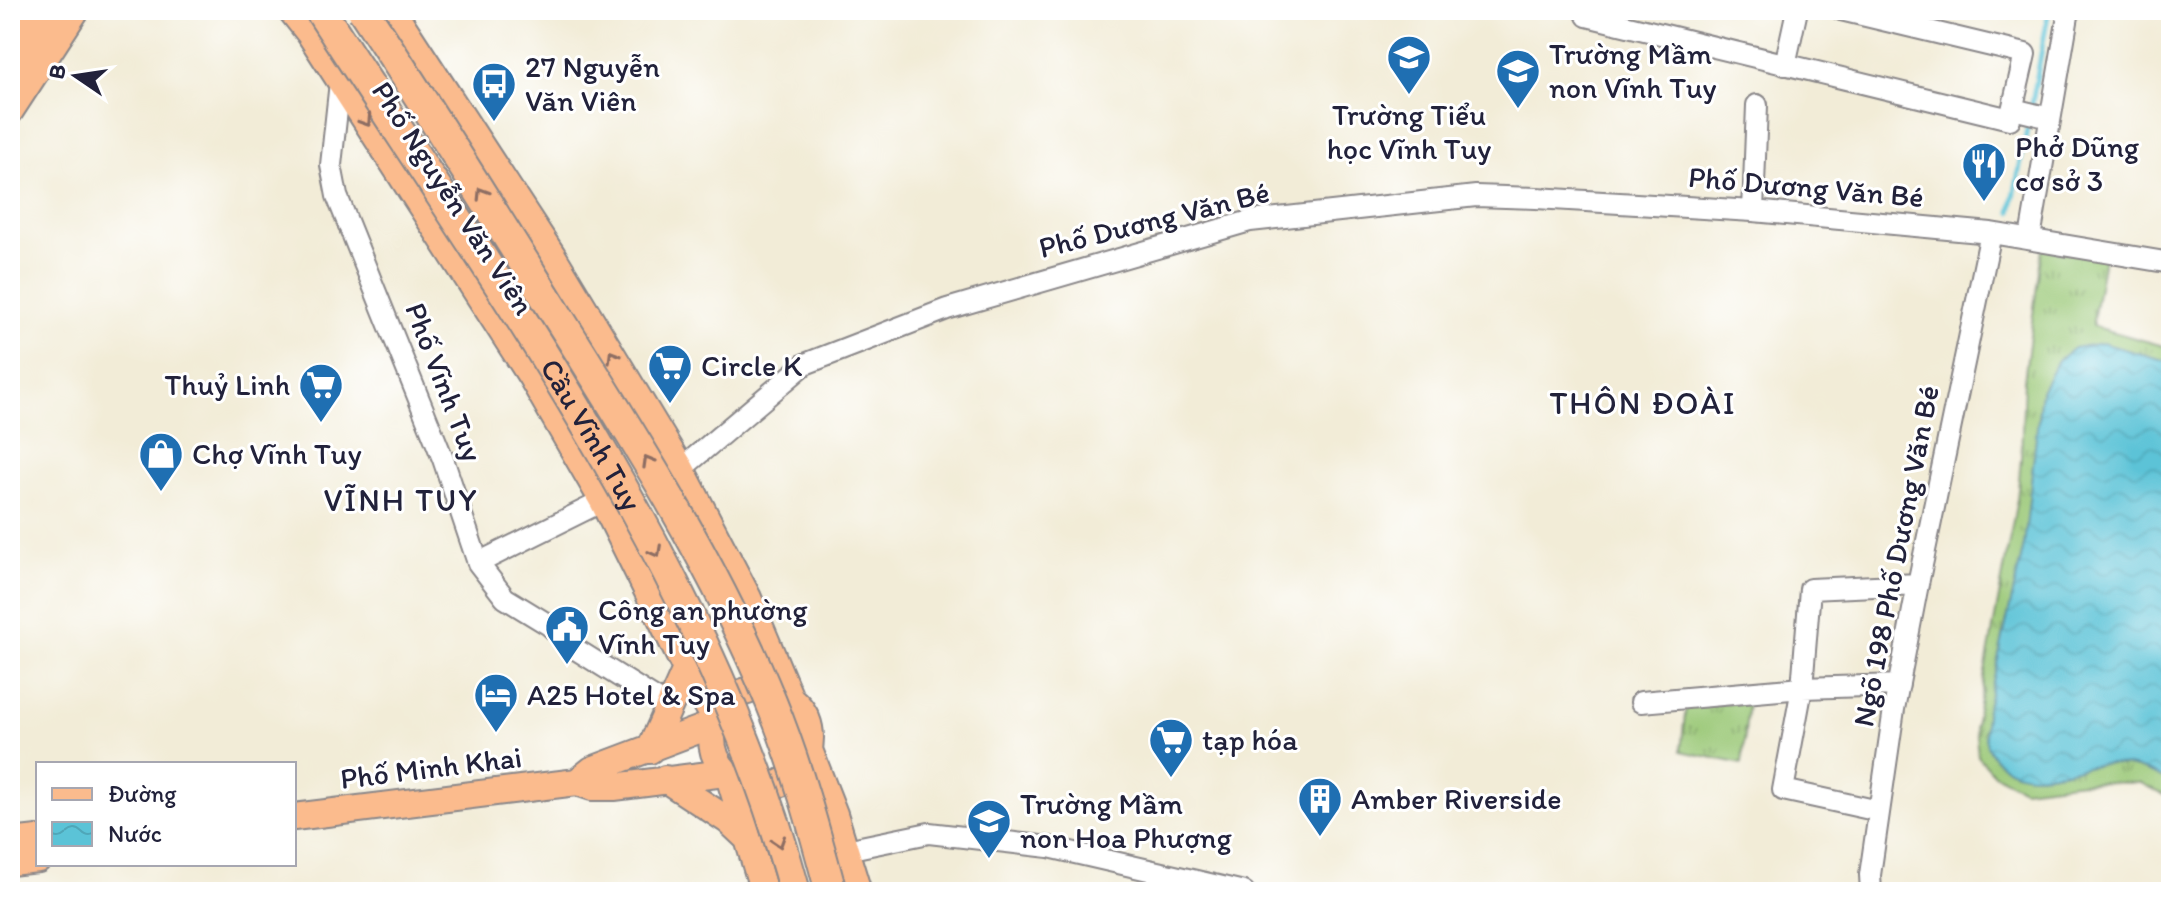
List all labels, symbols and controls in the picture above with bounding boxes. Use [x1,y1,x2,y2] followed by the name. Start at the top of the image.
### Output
[1385,33,1433,96] school or university icon: Trường Tiểu học Vĩnh Tuy
[1549,35,1717,106] place label: Trường Mầm non Vĩnh Tuy
[36,36,116,116] north arrow
[1494,47,1542,110] school or university icon: Trường Mầm non Vĩnh Tuy
[525,48,660,119] place label: 27 Nguyễn Văn Viên
[470,60,518,123] bus stop icon: 27 Nguyễn Văn Viên
[42,62,72,82] text: B
[364,74,543,322] street label: Phố Nguyễn Văn Viên
[1327,96,1491,167] place label: Trường Tiểu học Vĩnh Tuy
[356,112,371,126] one-way arrow
[2015,128,2140,199] place label: Phở Dũng cơ sở 3
[1960,140,2008,203] restaurant icon: Phở Dũng cơ sở 3
[1687,158,1925,215] street label: Phố Dương Văn Bé
[1035,173,1273,266] street label: Phố Dương Văn Bé
[476,187,491,201] one-way arrow
[397,297,492,467] street label: Phố Vĩnh Tuy
[646,342,694,405] supermarket icon: Circle K
[701,347,802,384] place label: Circle K
[607,350,622,365] one-way arrow
[532,352,651,517] street label: Cầu Vĩnh Tuy
[297,361,345,424] supermarket icon: Thuỷ Linh
[165,366,290,403] place label: Thuỷ Linh
[1844,382,1947,730] street label: Ngõ 198 Phố Dương Văn Bé
[1549,384,1737,422] district label: THÔN ĐOÀI
[137,430,185,493] shop icon: Chợ Vĩnh Tuy
[192,435,362,472] place label: Chợ Vĩnh Tuy
[642,455,658,470] one-way arrow
[323,481,479,519] district label: VĨNH TUY
[647,544,662,558] one-way arrow
[598,591,808,662] place label: Công an phường Vĩnh Tuy
[543,603,591,666] public building icon: Công an phường Vĩnh Tuy
[472,671,520,734] hotel icon: A25 Hotel & Spa
[527,676,736,713] place label: A25 Hotel & Spa
[1147,716,1195,779] supermarket icon: tạp hóa
[1202,721,1298,758] place label: tạp hóa
[338,738,524,797] street label: Phố Minh Khai
[36,762,296,866] legend
[1296,775,1344,838] building icon: Amber Riverside
[108,779,177,808] text: Đường
[1351,780,1561,817] place label: Amber Riverside
[1020,785,1233,856] place label: Trường Mầm non Hoa Phượng
[965,797,1013,860] school or university icon: Trường Mầm non Hoa Phượng
[108,819,162,848] text: Nước
[770,835,786,849] one-way arrow

